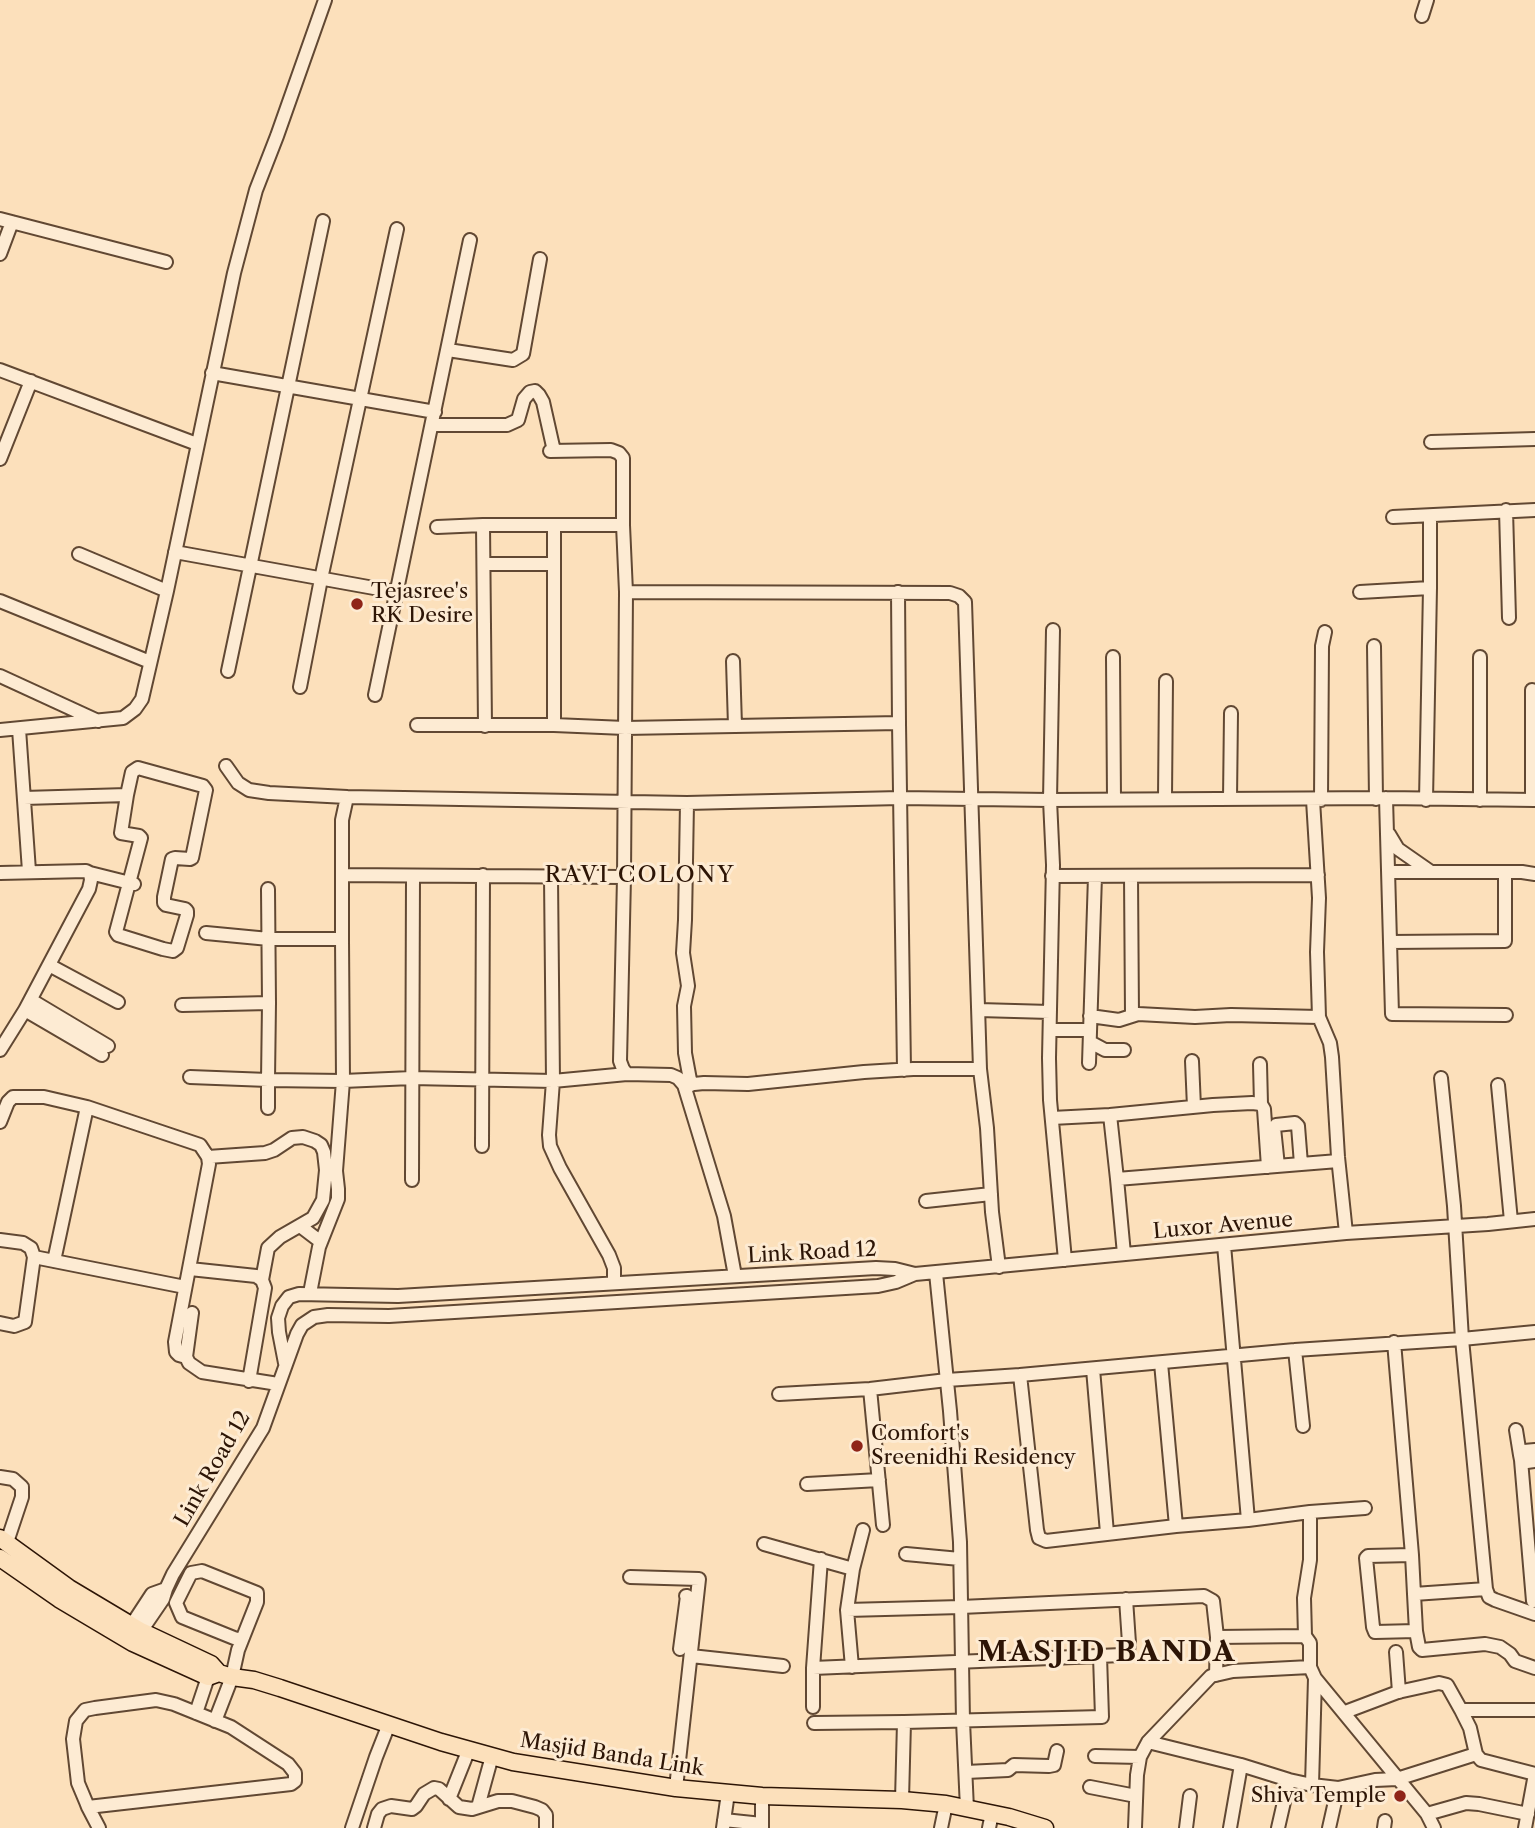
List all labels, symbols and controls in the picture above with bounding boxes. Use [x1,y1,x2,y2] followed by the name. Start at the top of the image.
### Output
[371,579,473,629] place label: Tejasree's RK Desire
[349,596,365,612] marker: Tejasree's RK Desire
[546,861,734,889] district label: RAVI COLONY
[1152,1207,1294,1245] street label: Luxor Avenue
[747,1237,877,1269] street label: Link Road 12
[170,1407,256,1531] street label: Link Road 12
[871,1421,1076,1471] place label: Comfort's Sreenidhi Residency
[849,1438,865,1454] marker: Comfort's Sreenidhi Residency
[979,1636,1235,1670] district label: MASJID BANDA
[518,1728,706,1782] street label: Masjid Banda Link
[1251,1783,1386,1809] place label: Shiva Temple
[1392,1788,1408,1804] marker: Shiva Temple

